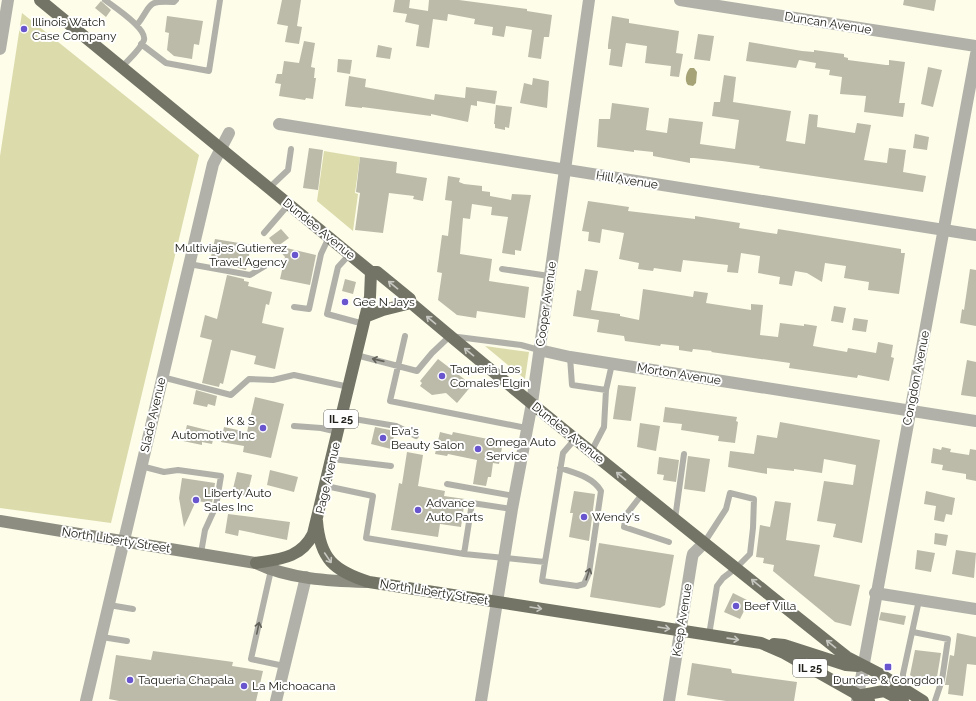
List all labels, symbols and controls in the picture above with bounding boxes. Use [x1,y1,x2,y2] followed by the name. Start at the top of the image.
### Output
[784,9,872,37] street label: Duncan Avenue
[32,15,117,43] place label: Illinois Watch Case Company
[19,24,29,34] marker: Illinois Watch Case Company
[595,168,659,192] street label: Hill Avenue
[280,196,358,262] street label: Dundee Avenue
[175,241,287,269] place label: Multiviajes Gutierrez Travel Agency
[290,250,300,260] marker: Multiviajes Gutierrez Travel Agency
[533,261,559,347] street label: Cooper Avenue
[388,281,399,290] one-way arrow
[353,295,415,309] place label: Gee N Jays
[340,297,350,307] marker: Gee N Jays
[425,315,436,324] one-way arrow
[900,329,932,427] street label: Congdon Avenue
[463,347,474,356] one-way arrow
[371,356,384,363] one-way arrow
[636,360,722,388] street label: Morton Avenue
[450,362,530,390] place label: Taqueria Los Comales Elgin
[437,371,447,381] marker: Taqueria Los Comales Elgin
[138,376,168,454] street label: Slade Avenue
[529,400,607,466] street label: Dundee Avenue
[324,410,358,428] road number: IL 25
[171,414,255,442] place label: K & S Automotive Inc
[258,423,268,433] marker: K & S Automotive Inc
[391,424,464,452] place label: Eva's Beauty Salon
[378,433,388,443] marker: Eva's Beauty Salon
[486,435,556,463] place label: Omega Auto Service
[313,441,343,515] street label: Page Avenue
[473,444,483,454] marker: Omega Auto Service
[616,472,627,480] one-way arrow
[204,486,271,514] place label: Liberty Auto Sales Inc
[191,495,201,505] marker: Liberty Auto Sales Inc
[426,496,483,524] place label: Advance Auto Parts
[413,505,423,515] marker: Advance Auto Parts
[592,510,640,524] place label: Wendy's
[579,512,589,522] marker: Wendy's
[61,525,171,555] street label: North Liberty Street
[324,552,332,563] one-way arrow
[585,568,592,581] one-way arrow
[379,577,489,607] street label: North Liberty Street
[750,579,761,588] one-way arrow
[669,583,695,657] street label: Keep Avenue
[744,599,796,613] place label: Beef Villa
[731,601,741,611] marker: Beef Villa
[529,604,542,612] one-way arrow
[254,622,262,635] one-way arrow
[657,624,670,632] one-way arrow
[726,635,739,643] one-way arrow
[825,639,836,648] one-way arrow
[793,659,827,677] road number: IL 25
[883,662,893,672] marker: Dundee & Congdon
[138,673,234,687] place label: Taqueria Chapala
[833,673,943,687] place label: Dundee & Congdon
[125,675,135,685] marker: Taqueria Chapala
[252,679,336,693] place label: La Michoacana
[239,681,249,691] marker: La Michoacana

